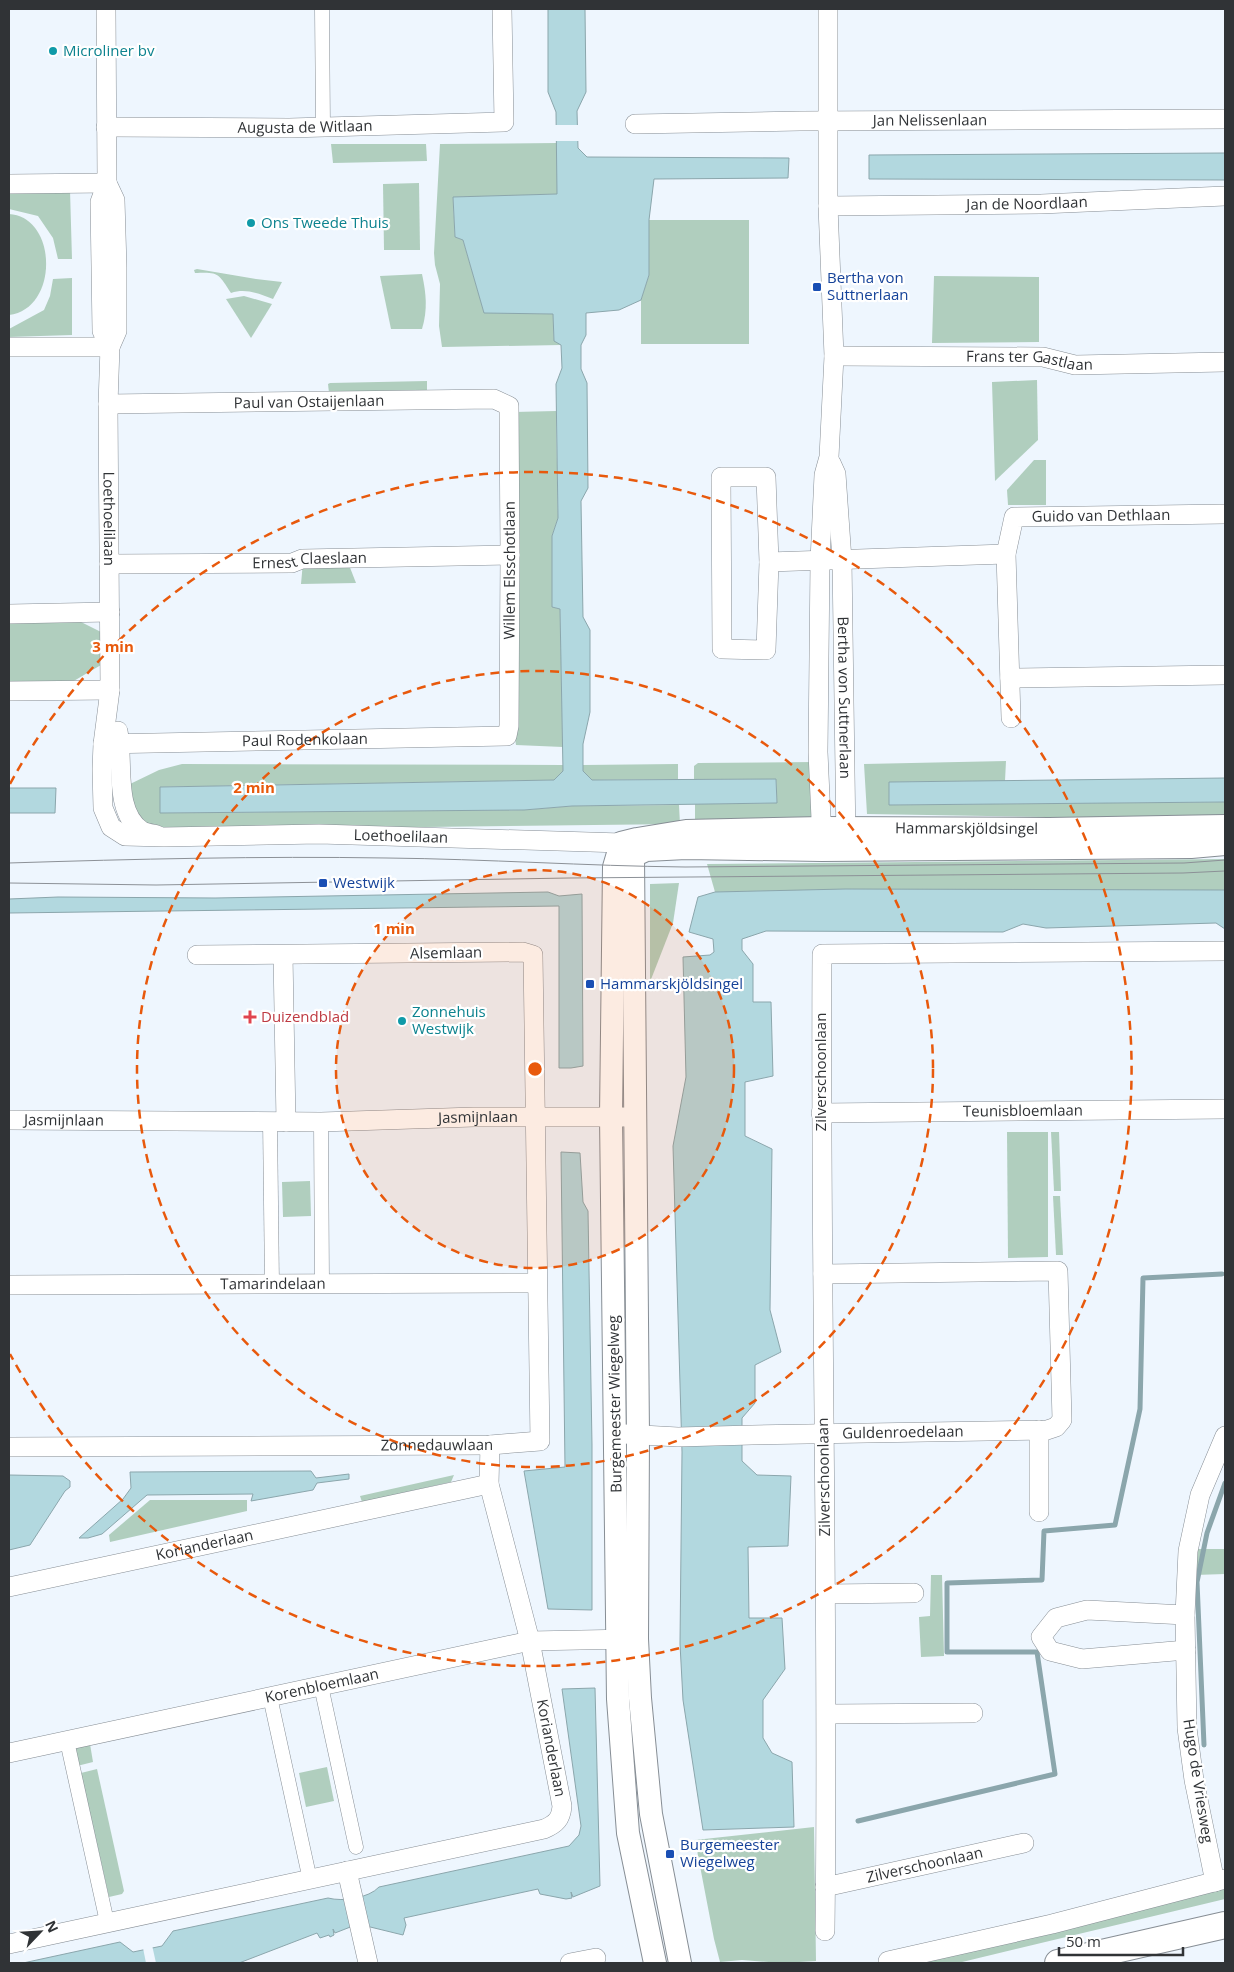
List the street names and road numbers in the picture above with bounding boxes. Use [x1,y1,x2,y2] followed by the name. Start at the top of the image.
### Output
[871,109,987,130] street label: Jan Nelissenlaan
[237,115,373,137] street label: Augusta de Witlaan
[964,191,1088,214] street label: Jan de Noordlaan
[966,346,1093,374] street label: Frans ter Gastlaan
[234,390,384,412] street label: Paul van Ostaijenlaan
[99,471,120,566] street label: Loethoelilaan
[499,501,519,640] street label: Willem Elsschotlaan
[1032,504,1170,526] street label: Guido van Dethlaan
[252,547,367,572] street label: Ernest Claeslaan
[834,616,856,779] street label: Bertha von Suttnerlaan
[242,728,368,750] street label: Paul Rodenkolaan
[895,817,1038,838] street label: Hammarskjöldsingel
[353,824,448,847] street label: Loethoelilaan
[410,941,482,963] street label: Alsemlaan
[810,1013,830,1131] street label: Zilverschoonlaan
[963,1099,1083,1121] street label: Teunisbloemlaan
[436,1106,518,1127] street label: Jasmijnlaan
[22,1109,104,1130] street label: Jasmijnlaan
[220,1273,326,1293] street label: Tamarindelaan
[602,1315,626,1493] street label: Burgemeester Wiegelweg
[812,1418,834,1537] street label: Zilverschoonlaan
[842,1420,964,1442] street label: Guldenroedelaan
[381,1434,493,1454] street label: Zonnedauwlaan
[154,1524,255,1564] street label: Korianderlaan
[263,1663,380,1707] street label: Korenbloemlaan
[533,1697,571,1798] street label: Korianderlaan
[1179,1717,1219,1844] street label: Hugo de Vriesweg
[864,1841,985,1887] street label: Zilverschoonlaan

